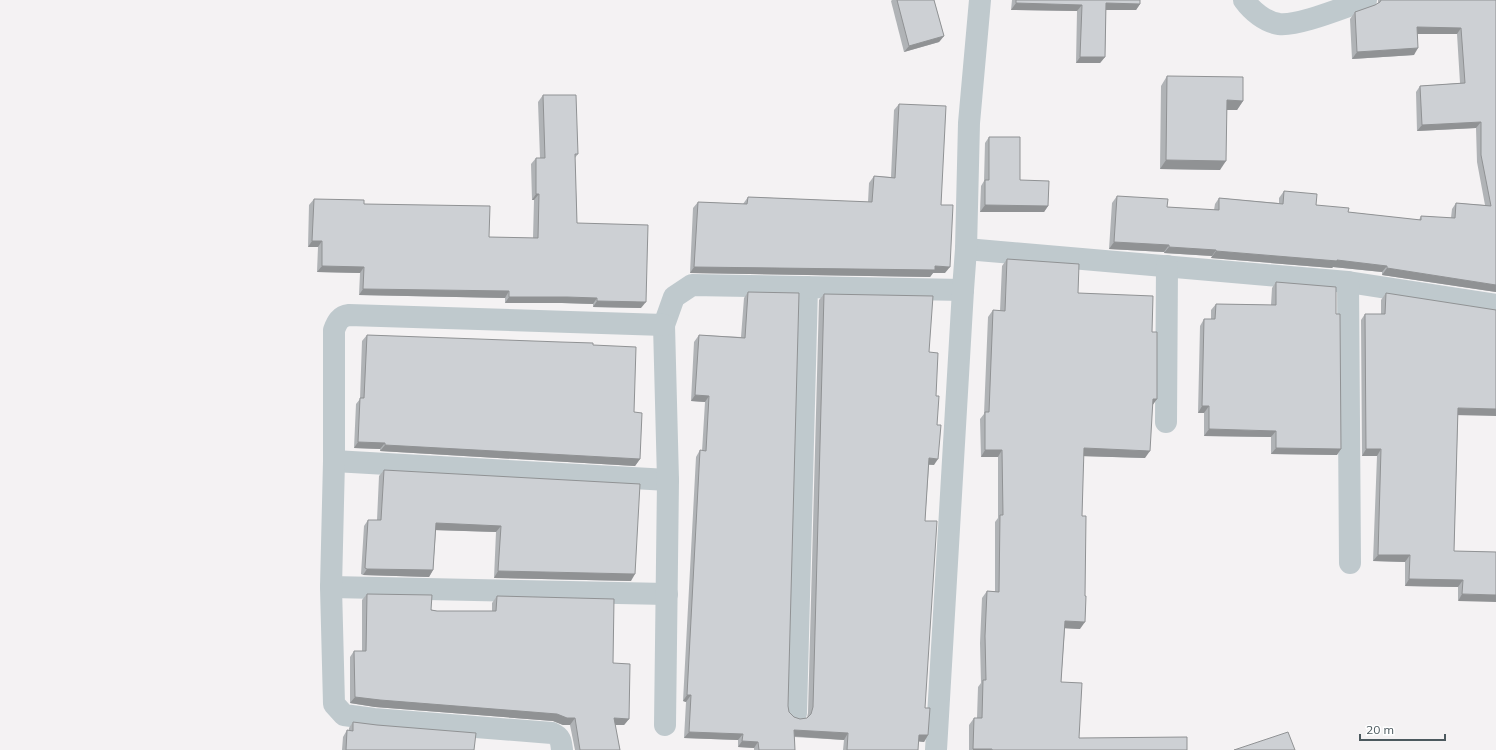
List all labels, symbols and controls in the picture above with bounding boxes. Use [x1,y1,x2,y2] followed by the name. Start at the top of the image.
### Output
[1360,716,1445,742] scale bar
[1366,722,1394,737] text: 20 m

